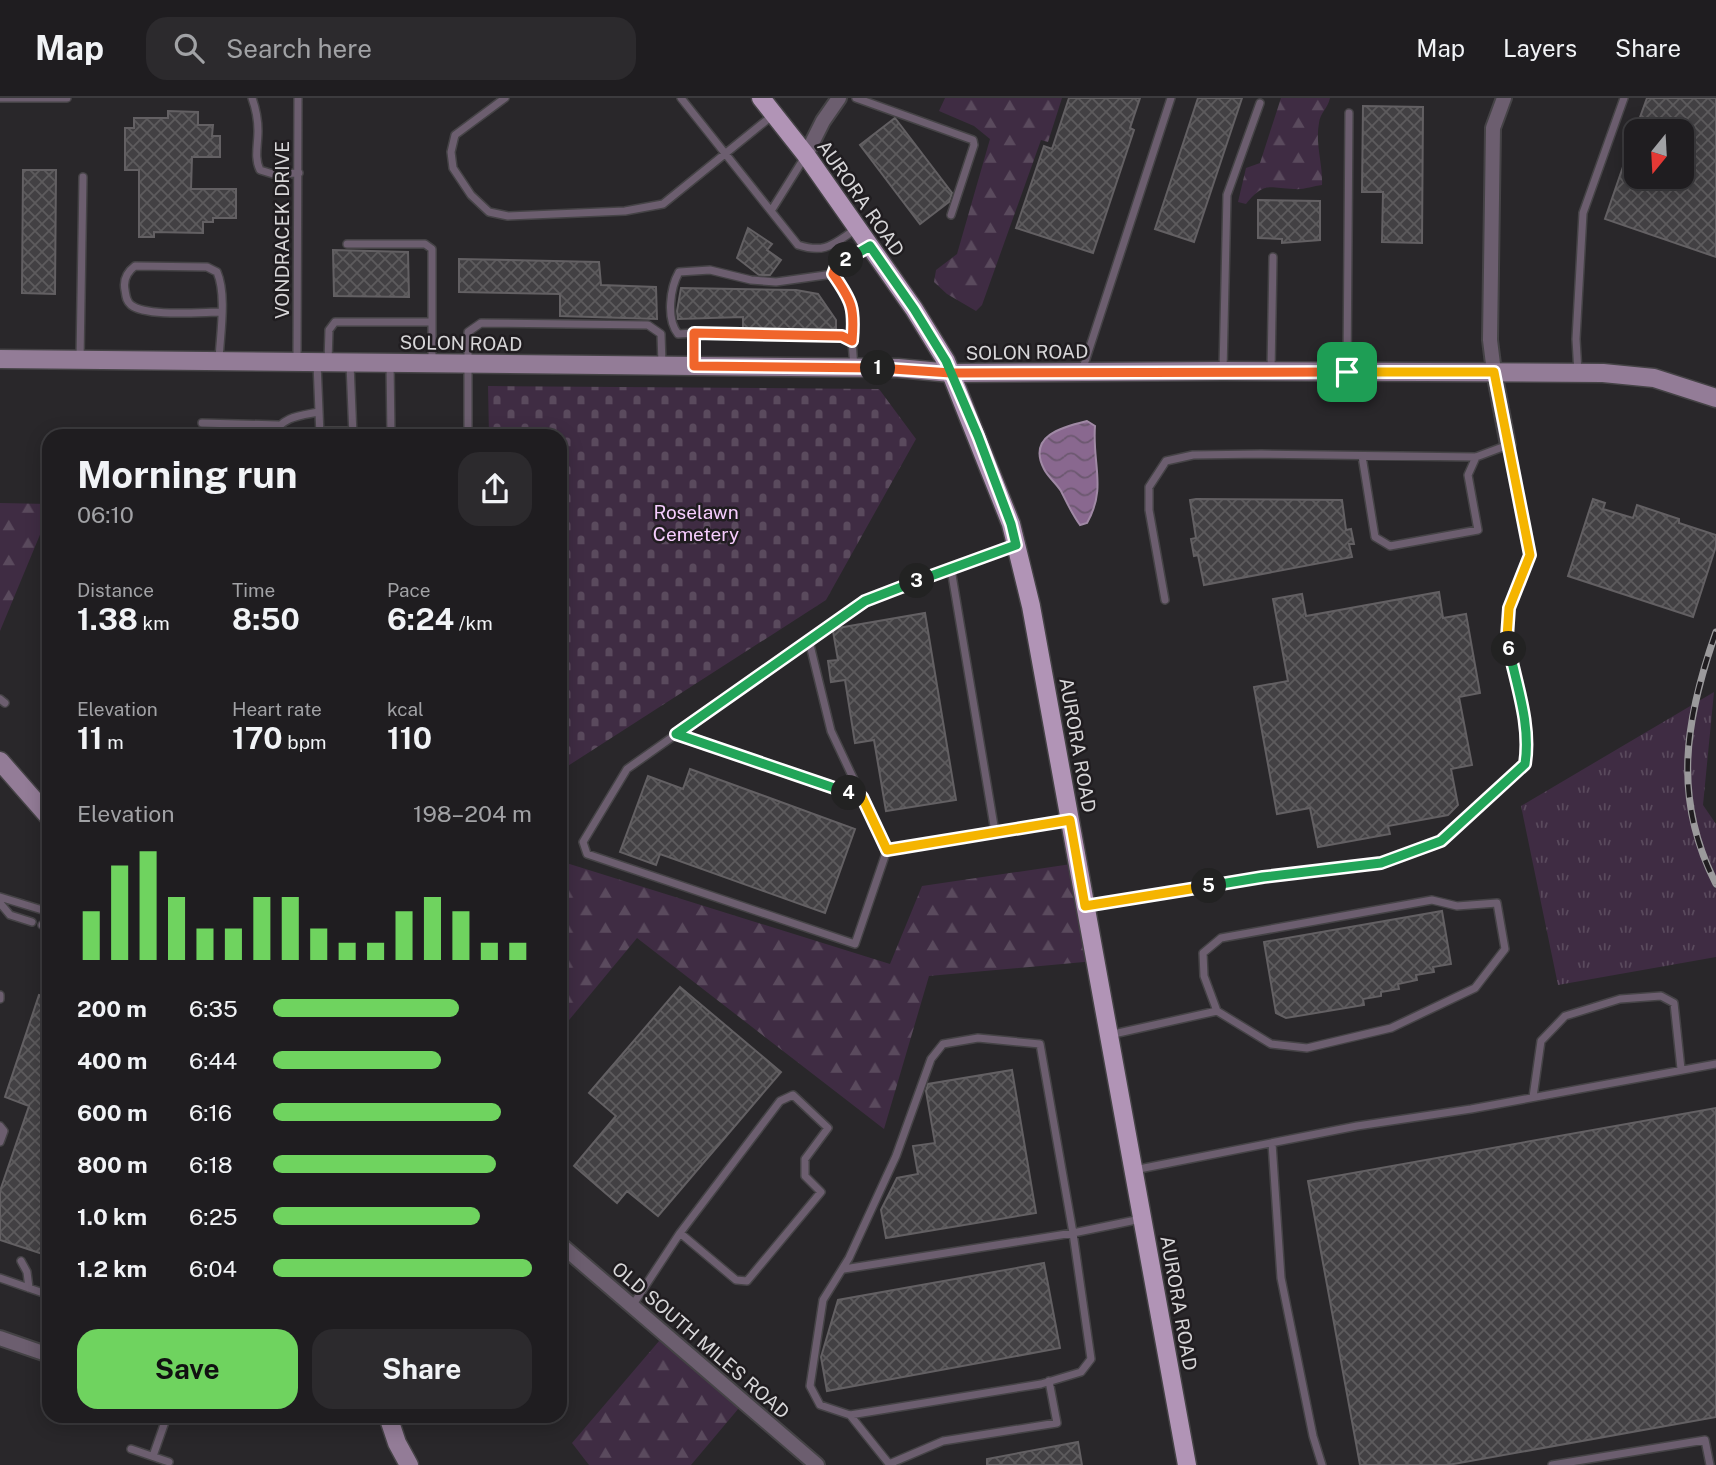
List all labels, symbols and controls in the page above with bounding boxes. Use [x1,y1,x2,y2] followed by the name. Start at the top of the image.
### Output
[146,17,636,80] search box
[35,29,104,67] text: Map
[170,29,208,67] icon: search
[226,33,372,64] text: Search here
[1416,34,1465,62] text: Map
[1503,34,1577,62] text: Layers
[1615,34,1681,62] text: Share
[1624,119,1694,189] north arrow
[1624,119,1694,189] map controls
[813,136,909,260] street label: AURORA ROAD
[271,141,293,319] street label: VONDRACEK DRIVE
[828,242,864,278] pin: 2
[839,248,852,270] text: 2
[400,331,522,355] street label: SOLON ROAD
[966,340,1088,364] street label: SOLON ROAD
[1317,342,1377,402] pin
[860,350,896,386] pin: 1
[1328,353,1366,391] icon: arrive
[873,356,882,378] text: 1
[77,452,298,497] text: Morning run
[458,452,532,526] button: share
[77,501,134,528] text: 06:10
[653,501,739,545] park label: Roselawn Cemetery
[900,564,934,598] pin: 3
[910,569,923,591] text: 3
[77,579,154,601] text: Distance
[232,579,275,601] text: Time
[387,579,430,601] text: Pace
[77,601,138,637] text: 1.38
[232,601,300,637] text: 8:50
[387,601,454,637] text: 6:24
[138,612,170,634] text: km
[454,612,493,634] text: /km
[1492,632,1526,666] pin: 6
[1502,637,1515,659] text: 6
[1055,676,1101,814] street label: AURORA ROAD
[77,698,158,720] text: Elevation
[232,698,322,720] text: Heart rate
[387,698,424,720] text: kcal
[77,720,103,756] text: 11
[232,720,283,756] text: 170
[387,720,432,756] text: 110
[103,731,124,753] text: m
[283,731,326,753] text: bpm
[832,776,866,810] pin: 4
[842,781,855,803] text: 4
[77,800,175,827] text: Elevation
[413,800,532,827] text: 198–204 m
[1192,868,1226,904] pin: 5
[1202,874,1215,896] text: 5
[77,995,147,1022] text: 200 m
[189,995,238,1022] text: 6:35
[77,1047,147,1074] text: 400 m
[189,1047,237,1074] text: 6:44
[77,1099,147,1126] text: 600 m
[189,1099,232,1126] text: 6:16
[77,1151,148,1178] text: 800 m
[189,1151,233,1178] text: 6:18
[77,1203,147,1230] text: 1.0 km
[189,1203,237,1230] text: 6:25
[1156,1234,1202,1372] street label: AURORA ROAD
[77,1255,147,1282] text: 1.2 km
[189,1255,237,1282] text: 6:04
[608,1257,794,1423] street label: OLD SOUTH MILES ROAD
[77,1329,298,1409] button: Save
[312,1329,532,1409] button: Share

